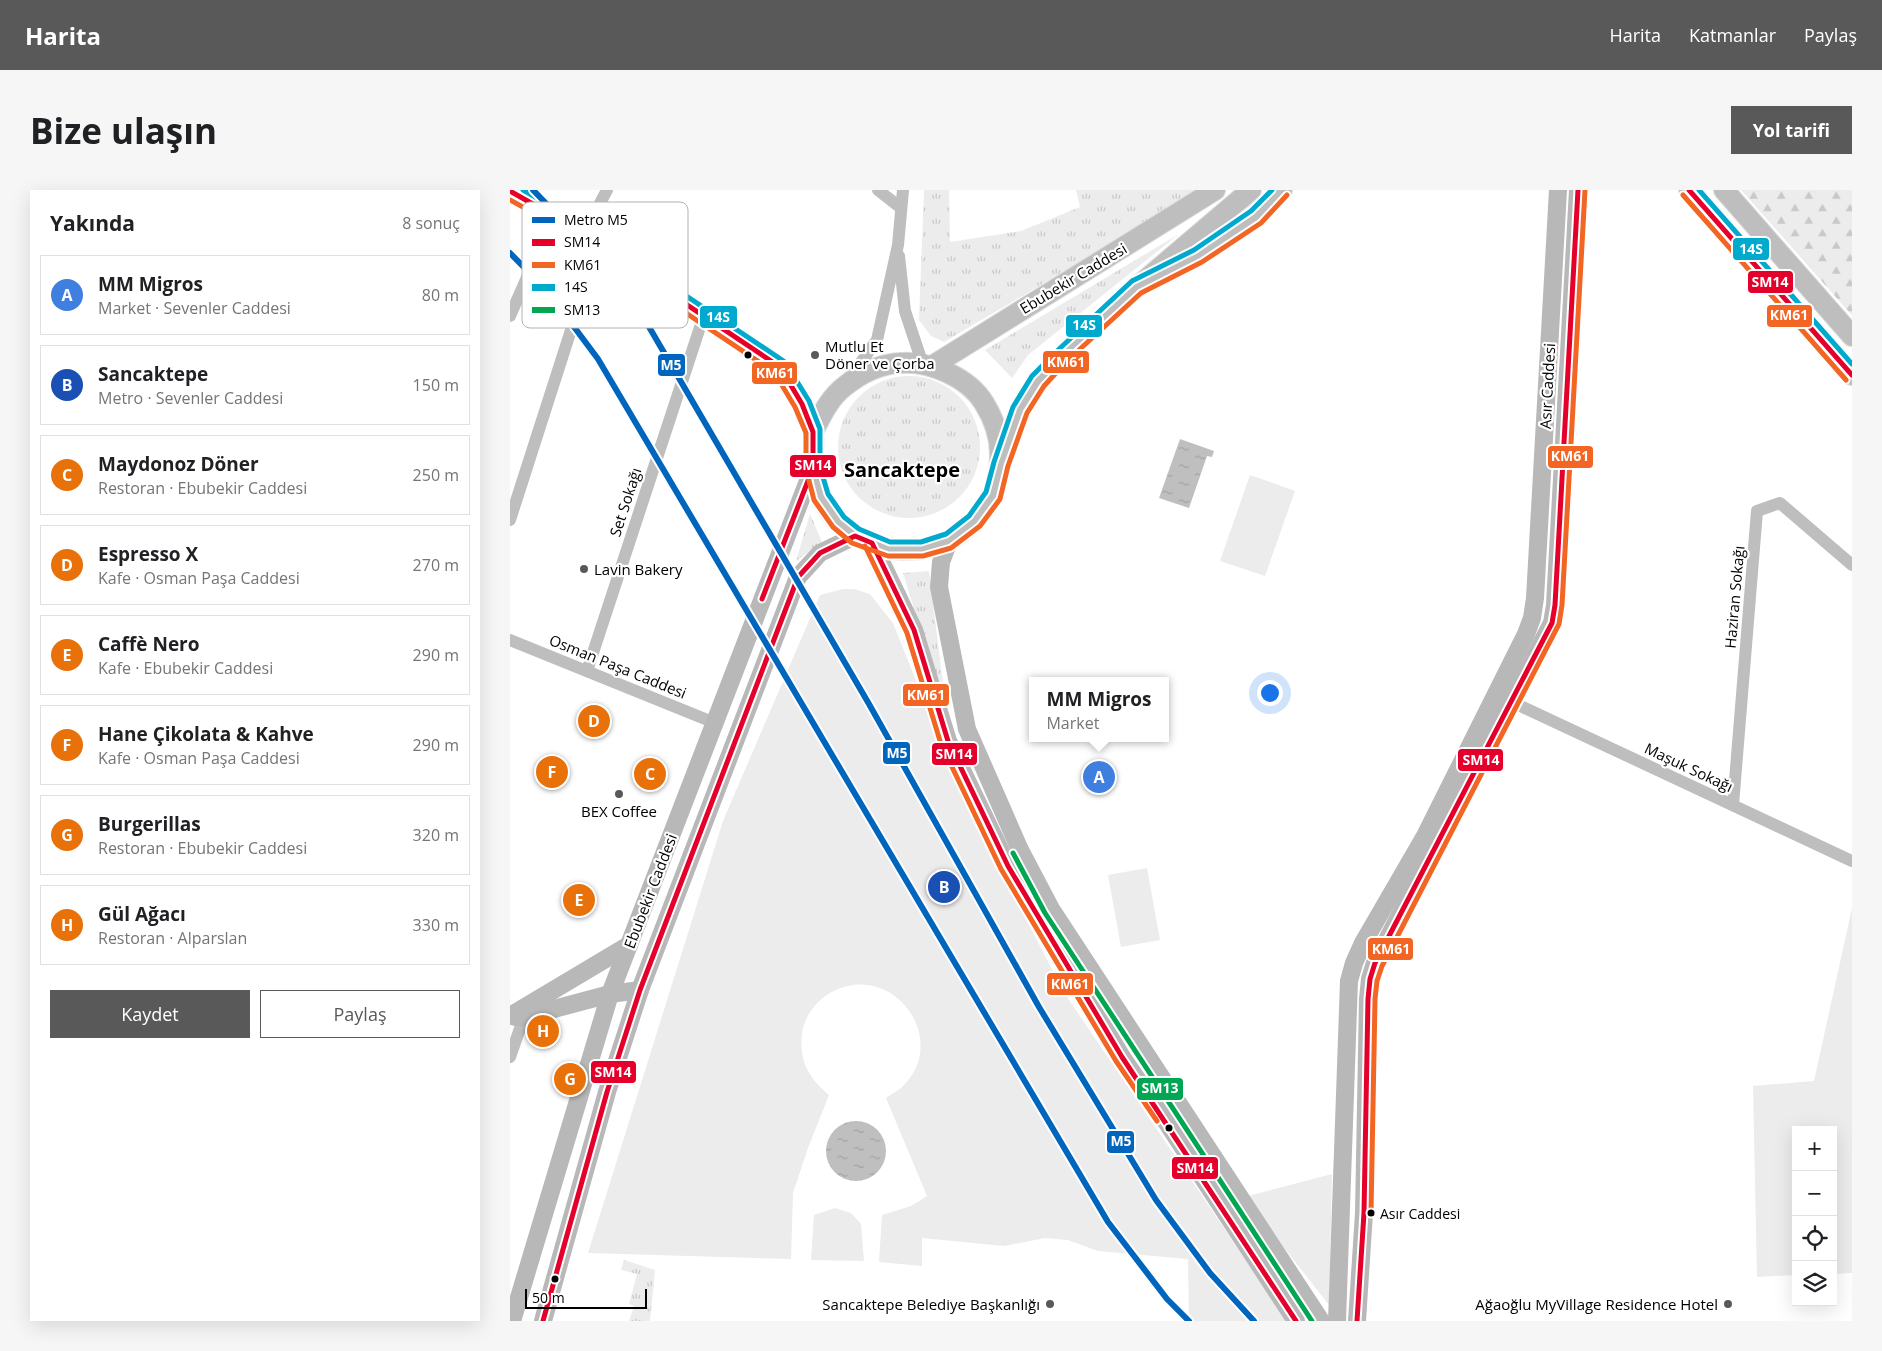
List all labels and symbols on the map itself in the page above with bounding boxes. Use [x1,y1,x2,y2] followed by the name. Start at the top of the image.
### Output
[522,202,688,328] legend
[564,210,628,229] text: Metro M5
[564,232,600,251] text: SM14
[1732,237,1770,261] line badge: 14S
[1016,238,1130,318] street label: Ebubekir Caddesi
[1739,239,1763,258] text: 14S
[564,255,601,274] text: KM61
[1747,270,1794,294] line badge: SM14
[1752,272,1788,291] text: SM14
[564,277,588,296] text: 14S
[564,300,600,319] text: SM13
[1766,304,1813,328] line badge: KM61
[699,305,738,329] line badge: 14S
[1770,305,1808,324] text: KM61
[706,307,730,326] text: 14S
[1065,314,1103,338] line badge: 14S
[1072,315,1096,334] text: 14S
[825,336,934,373] place label: Mutlu Et Döner ve Çorba
[1535,343,1559,429] street label: Asır Caddesi
[809,349,821,361] marker: Mutlu Et Döner ve Çorba
[743,350,753,360] unlabelled marker
[1042,350,1090,374] line badge: KM61
[1047,352,1085,371] text: KM61
[657,353,686,377] line badge: M5
[660,355,682,374] text: M5
[751,361,798,385] line badge: KM61
[756,363,794,382] text: KM61
[1547,445,1594,469] line badge: KM61
[1551,446,1589,465] text: KM61
[789,454,837,478] line badge: SM14
[795,455,831,474] text: SM14
[844,456,960,483] district label: Sancaktepe
[604,465,646,539] street label: Set Sokağı
[1720,545,1748,649] street label: Haziran Sokağı
[594,559,683,579] place label: Lavin Bakery
[578,563,590,575] marker: Lavin Bakery
[546,629,690,703] street label: Osman Paşa Caddesi
[1257,680,1283,706] your location
[902,683,950,707] line badge: KM61
[907,685,945,704] text: KM61
[578,702,610,740] pin: D
[1642,738,1736,796] street label: Maşuk Sokağı
[882,741,911,765] line badge: M5
[931,742,978,766] line badge: SM14
[886,743,908,762] text: M5
[936,744,972,763] text: SM14
[1457,748,1504,772] line badge: SM14
[1463,750,1499,769] text: SM14
[536,753,568,791] pin: F
[634,755,666,793] pin: C
[1083,758,1115,796] pin: A
[613,788,625,800] marker: BEX Coffee
[581,801,657,821] place label: BEX Coffee
[619,831,681,951] street label: Ebubekir Caddesi
[928,868,960,906] pin: B
[563,881,595,919] pin: E
[1367,937,1414,961] line badge: KM61
[1372,939,1410,958] text: KM61
[1046,972,1094,996] line badge: KM61
[1051,974,1089,993] text: KM61
[527,1012,559,1050] pin: H
[554,1060,586,1098] pin: G
[590,1060,637,1084] line badge: SM14
[595,1062,631,1081] text: SM14
[1136,1077,1184,1101] line badge: SM13
[1142,1078,1178,1097] text: SM13
[1164,1123,1174,1133] unlabelled marker
[1106,1130,1135,1154] line badge: M5
[1110,1131,1132,1150] text: M5
[1171,1156,1219,1180] line badge: SM14
[1177,1158,1213,1177] text: SM14
[1380,1204,1460,1223] place label: Asır Caddesi
[1366,1208,1376,1218] marker: Asır Caddesi
[550,1274,560,1284] unlabelled marker
[525,1286,648,1309] scale bar
[822,1294,1040,1314] place label: Sancaktepe Belediye Başkanlığı
[1475,1294,1718,1314] place label: Ağaoğlu MyVillage Residence Hotel
[1044,1298,1056,1310] marker: Sancaktepe Belediye Başkanlığı
[1722,1298,1734,1310] marker: Ağaoğlu MyVillage Residence Hotel

